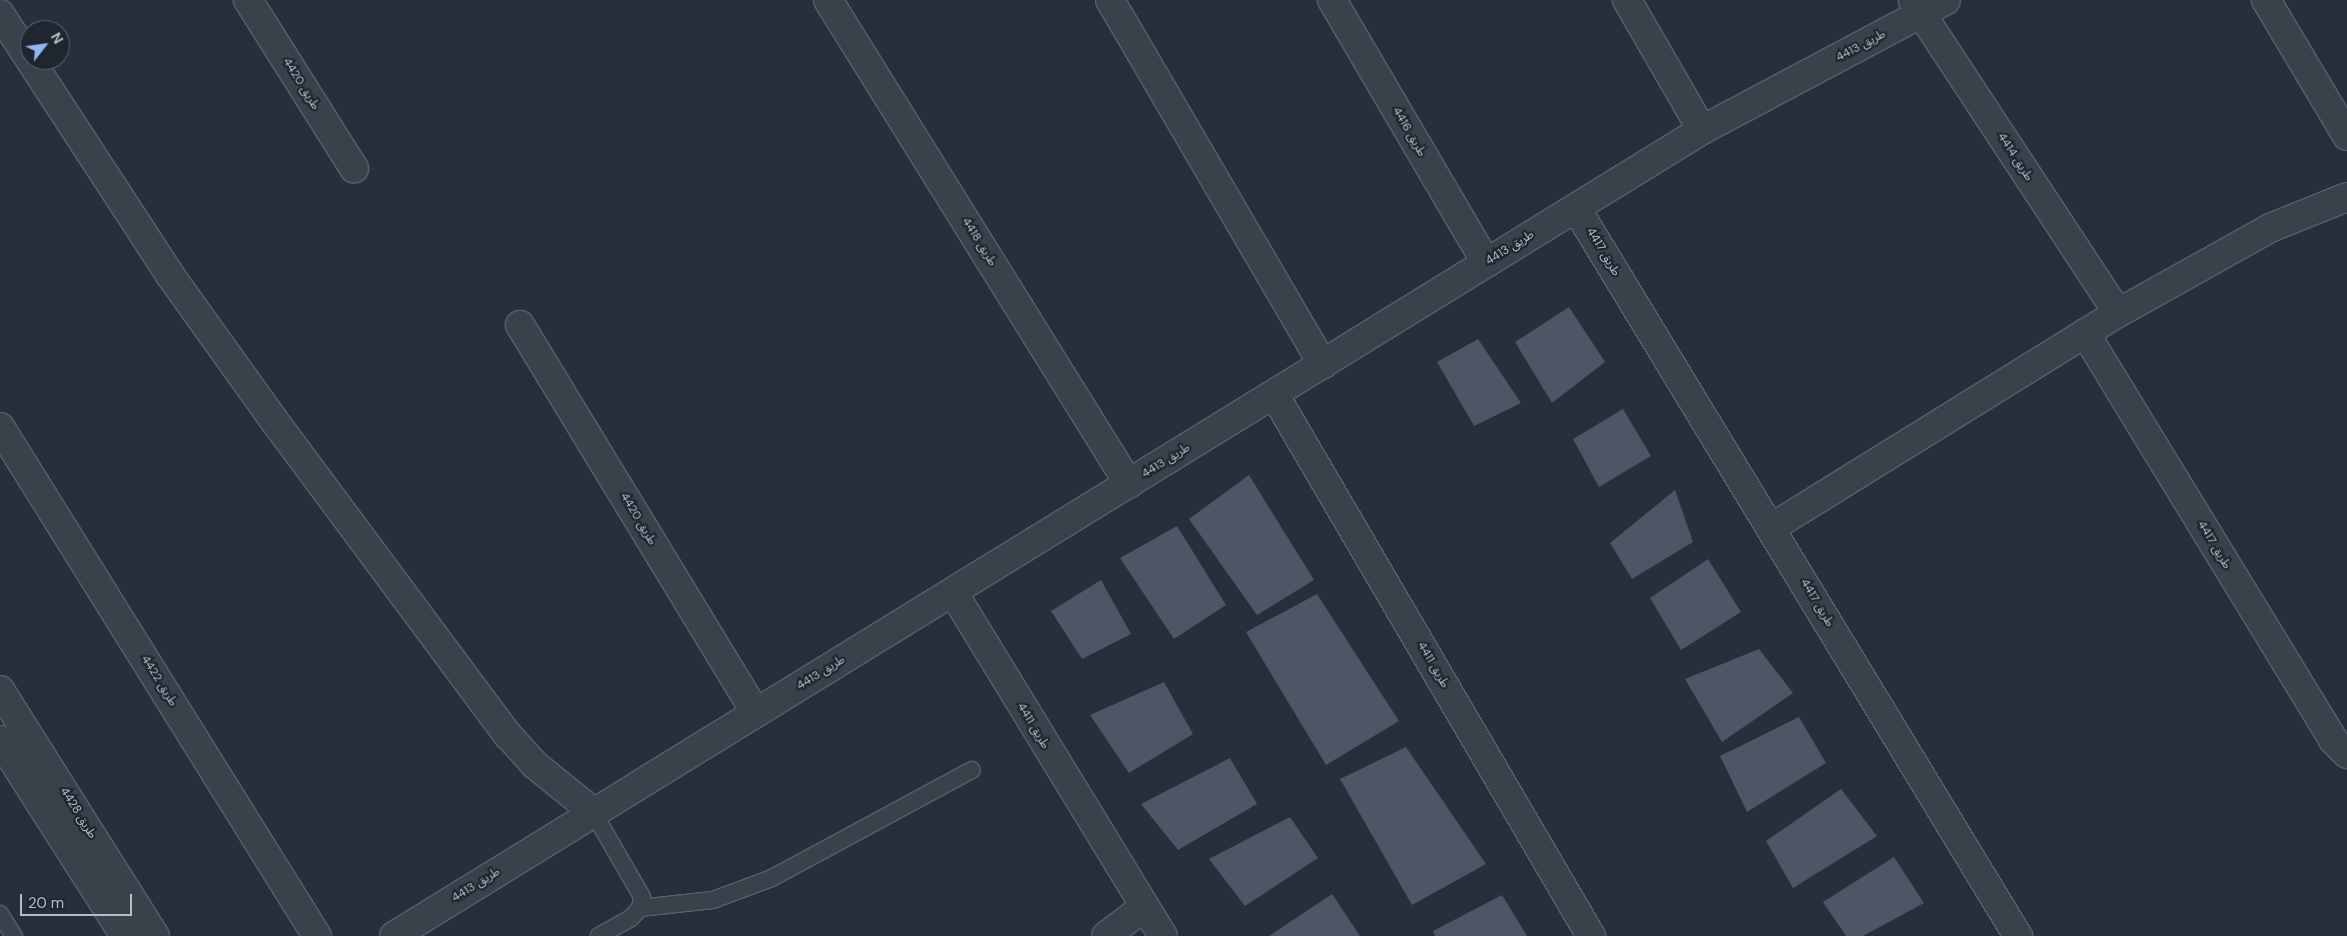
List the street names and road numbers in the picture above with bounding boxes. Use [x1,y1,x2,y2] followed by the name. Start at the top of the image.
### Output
[1834,27,1888,65] street label: طريق 4413
[279,55,323,113] street label: طريق 4420
[1389,105,1429,159] street label: طريق 4416
[1994,130,2036,184] street label: طريق 4414
[958,215,1000,269] street label: طريق 4418
[1583,225,1623,279] street label: طريق 4417
[1483,227,1537,269] street label: طريق 4413
[1139,440,1193,482] street label: طريق 4413
[617,490,659,548] street label: طريق 4420
[2194,518,2234,572] street label: طريق 4417
[1797,576,1837,630] street label: طريق 4417
[1414,639,1452,691] street label: طريق 4411
[794,652,848,694] street label: طريق 4413
[138,653,180,709] street label: طريق 4422
[1014,700,1052,752] street label: طريق 4411
[57,785,99,841] street label: طريق 4428
[449,864,503,906] street label: طريق 4413

